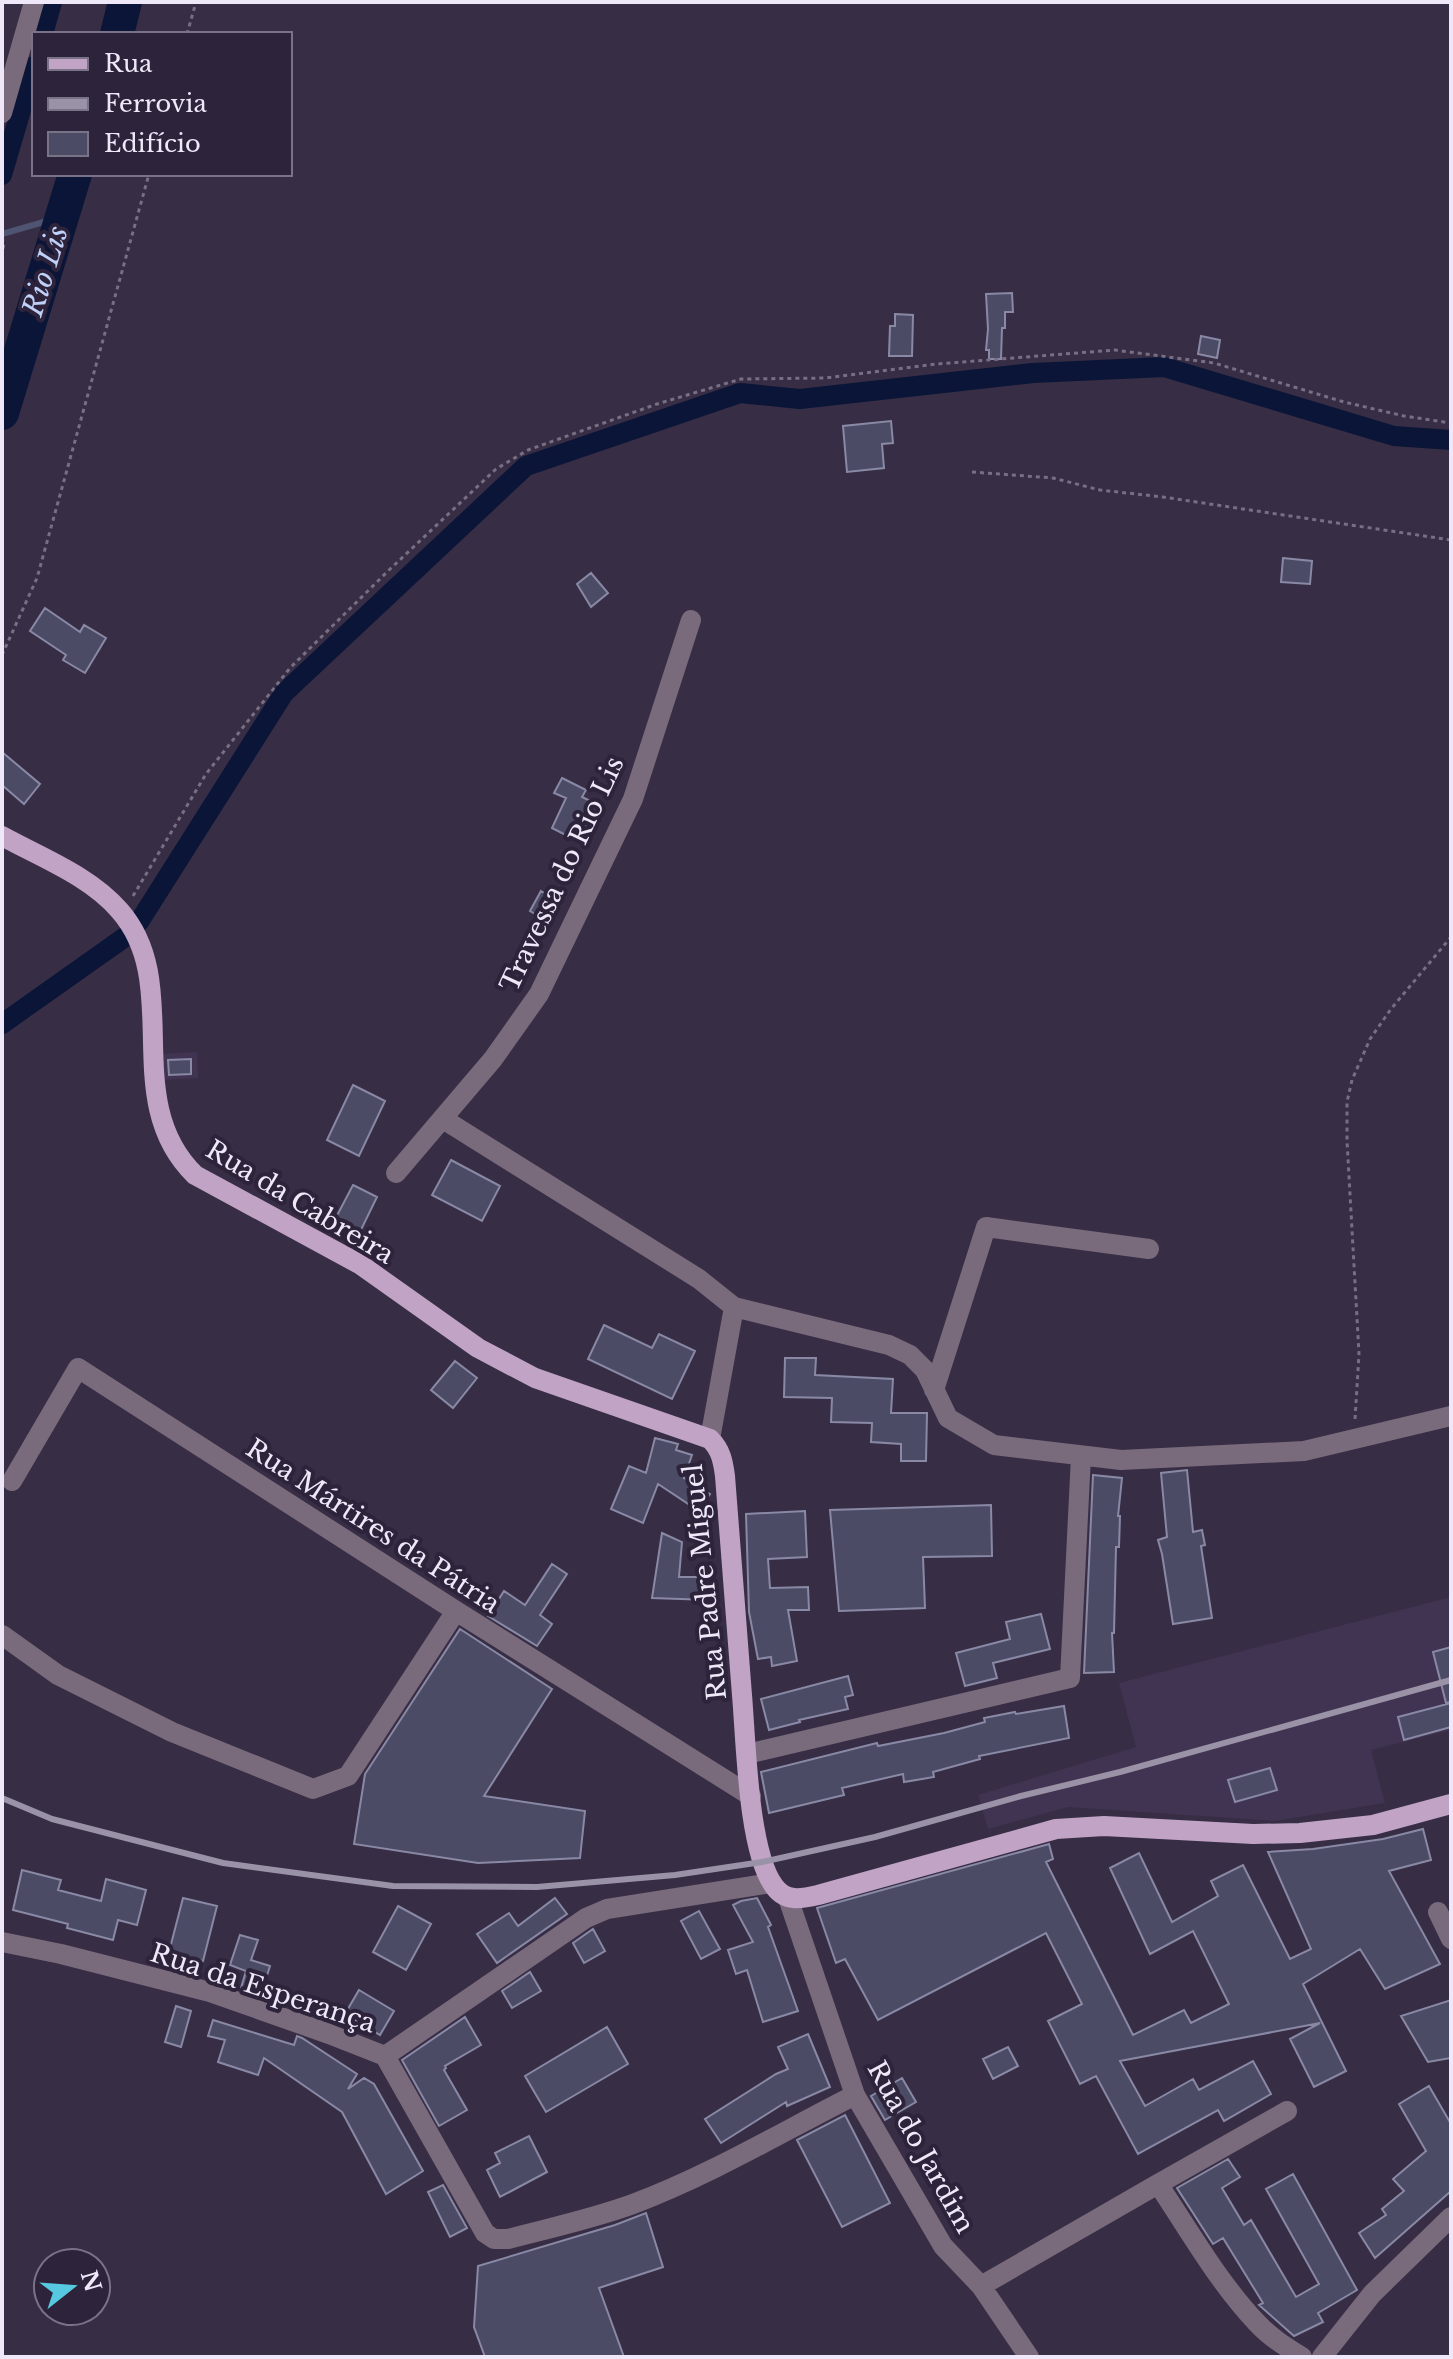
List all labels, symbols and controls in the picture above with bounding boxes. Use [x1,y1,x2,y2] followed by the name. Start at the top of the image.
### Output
[32,32,292,176] legend
[104,49,153,78] text: Rua
[104,89,208,118] text: Ferrovia
[104,129,201,158] text: Edifício
[15,222,76,321] water label: Rio Lis
[493,751,631,997] street label: Travessa do Rio Lis
[200,1133,400,1271] street label: Rua da Cabreira
[240,1432,506,1620] street label: Rua Mártires da Pátria
[677,1462,733,1702] street label: Rua Padre Miguel
[146,1936,380,2040] street label: Rua da Esperança
[861,2055,982,2239] street label: Rua do Jardim
[32,2247,112,2327] north arrow
[75,2267,107,2295] text: N

